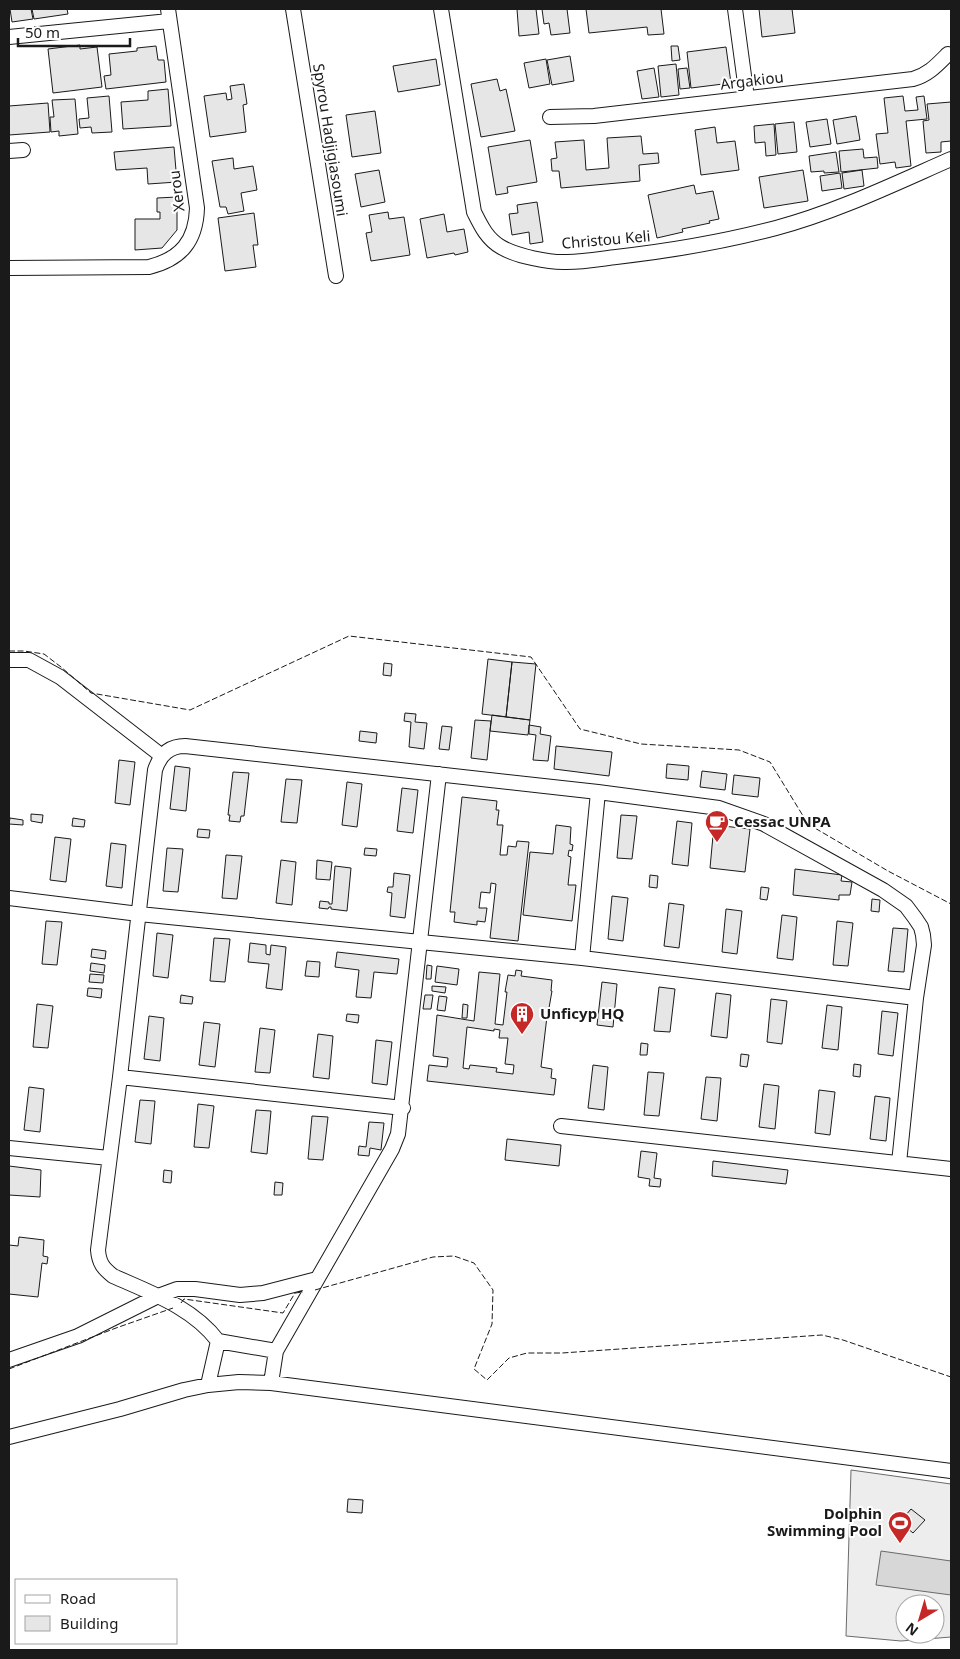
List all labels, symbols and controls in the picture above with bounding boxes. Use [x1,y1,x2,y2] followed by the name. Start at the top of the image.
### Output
[18,15,130,47] scale bar
[25,22,60,42] text: 50 m
[309,62,353,218] street label: Spyrou Hadjigiasoumi
[719,66,785,94] street label: Argakiou
[164,169,188,213] street label: Xerou
[561,225,651,253] street label: Christou Keli
[704,809,730,843] cafe icon: Cessac UNPA
[734,811,831,831] place label: Cessac UNPA
[509,1001,535,1035] building icon: Unficyp HQ
[540,1003,625,1023] place label: Unficyp HQ
[767,1503,882,1540] place label: Dolphin Swimming Pool
[887,1510,913,1544] sports icon: Dolphin Swimming Pool
[15,1579,178,1644] legend
[60,1588,96,1608] text: Road
[895,1594,945,1644] north arrow
[60,1613,118,1633] text: Building
[901,1619,922,1641] text: N

